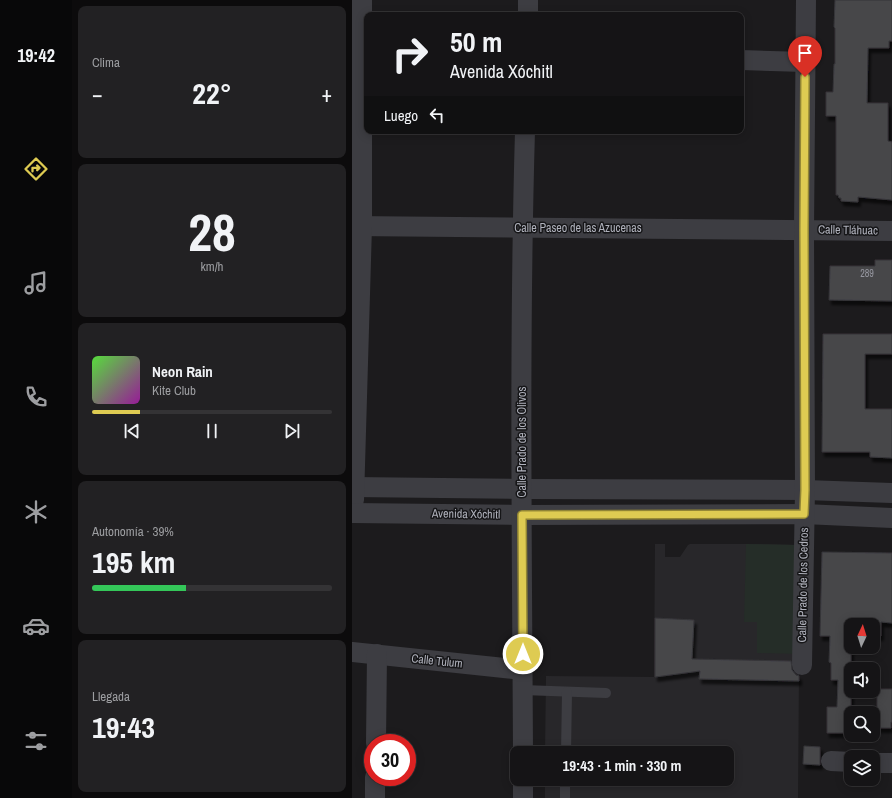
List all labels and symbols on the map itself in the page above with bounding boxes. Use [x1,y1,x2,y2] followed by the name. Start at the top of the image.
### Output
[788,36,822,77] pin
[514,220,642,236] street label: Calle Paseo de las Azucenas
[818,221,878,239] street label: Calle Tláhuac
[860,267,874,280] house number: 289
[514,386,530,498] street label: Calle Prado de los Olivos
[431,505,500,523] street label: Avenida Xóchitl
[794,527,812,643] street label: Calle Prado de los Cedros
[844,618,880,654] north arrow
[502,633,544,675] position arrow
[411,650,463,672] street label: Calle Tulum
[364,734,416,786] speed limit sign: 30

